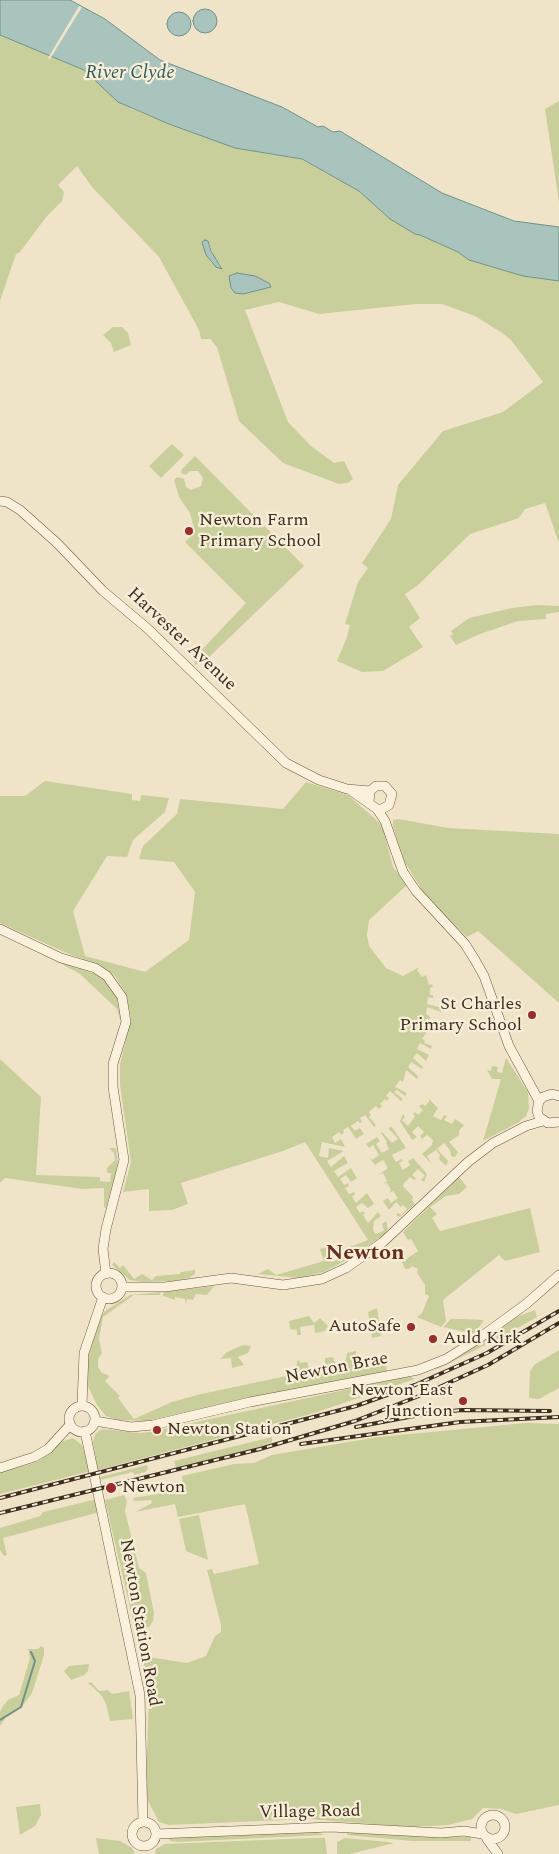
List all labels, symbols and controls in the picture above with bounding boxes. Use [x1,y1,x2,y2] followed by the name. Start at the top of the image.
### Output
[85,63,175,85] water label: River Clyde
[199,510,321,552] place label: Newton Farm Primary School
[183,525,195,537] marker: Newton Farm Primary School
[122,584,240,696] street label: Harvester Avenue
[400,994,522,1036] place label: St Charles Primary School
[526,1009,538,1021] marker: St Charles Primary School
[325,1242,405,1268] district label: Newton
[328,1316,401,1338] place label: AutoSafe
[405,1321,417,1333] marker: AutoSafe
[443,1328,522,1350] place label: Auld Kirk
[427,1333,439,1345] marker: Auld Kirk
[284,1348,390,1390] street label: Newton Brae
[351,1380,453,1422] place label: Newton East Junction
[457,1395,469,1407] marker: Newton East Junction
[167,1419,292,1441] place label: Newton Station
[151,1424,163,1436] marker: Newton Station
[122,1477,185,1499] place label: Newton
[104,1481,118,1495] marker: Newton
[114,1537,164,1709] street label: Newton Station Road
[259,1801,361,1825] street label: Village Road

